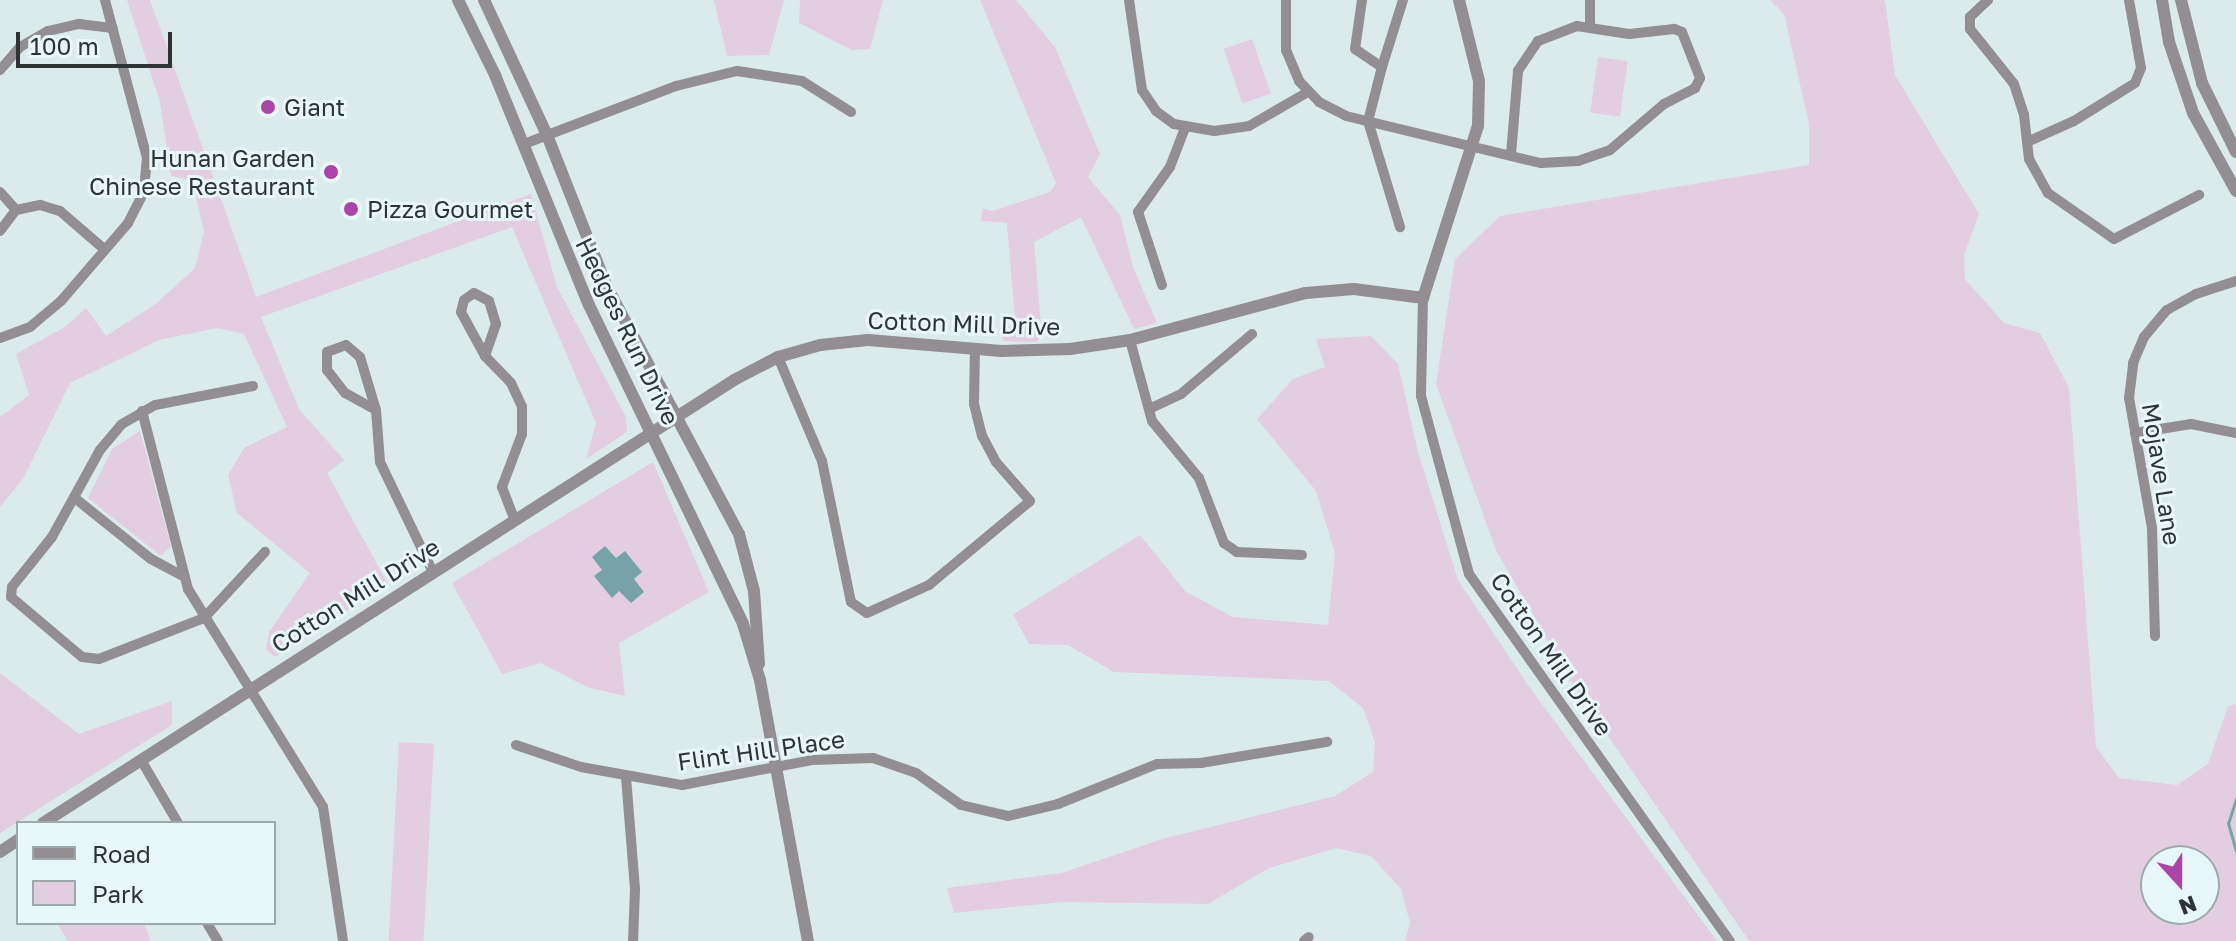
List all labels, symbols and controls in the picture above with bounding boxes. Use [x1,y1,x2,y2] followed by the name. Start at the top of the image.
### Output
[20,16,176,66] scale bar
[30,31,99,60] text: 100 m
[284,93,345,121] place label: Giant
[259,98,277,116] marker: Giant
[89,144,315,200] place label: Hunan Garden Chinese Restaurant
[322,163,340,181] marker: Hunan Garden Chinese Restaurant
[367,195,533,223] place label: Pizza Gourmet
[342,200,360,218] marker: Pizza Gourmet
[570,233,686,429] street label: Hedges Run Drive
[867,305,1061,341] street label: Cotton Mill Drive
[2137,401,2187,547] street label: Mojave Lane
[266,532,444,658] street label: Cotton Mill Drive
[1485,567,1619,741] street label: Cotton Mill Drive
[676,724,846,776] street label: Flint Hill Place
[16,821,276,925] legend
[92,839,151,868] text: Road
[2140,845,2220,925] north arrow
[92,879,144,908] text: Park
[2175,890,2201,922] text: N

